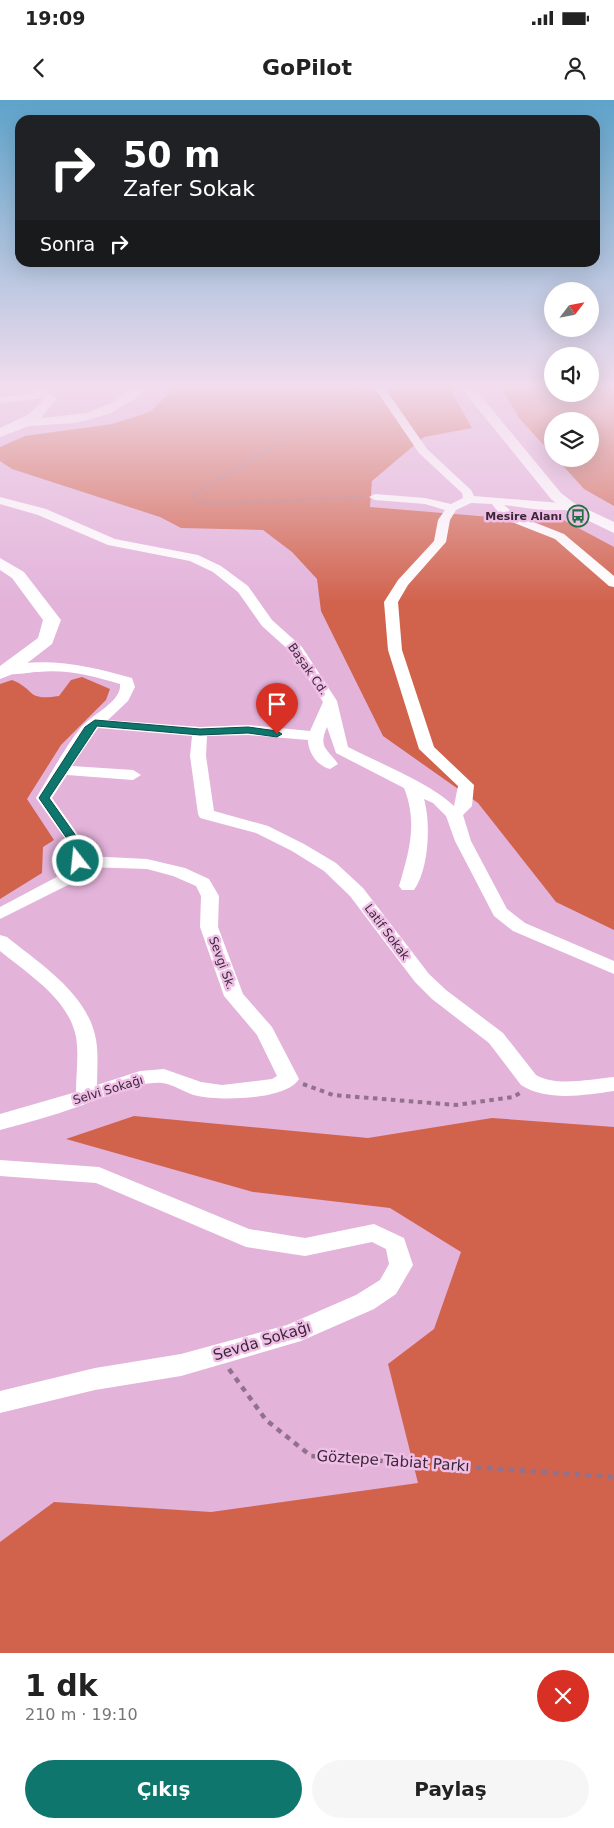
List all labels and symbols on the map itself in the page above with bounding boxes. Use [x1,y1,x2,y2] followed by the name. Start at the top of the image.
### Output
[544,282,599,338] north arrow
[566,504,590,528] bus stop icon: Mesire Alanı
[485,510,562,523] place label: Mesire Alanı
[285,641,331,697] street label: Başak Cd.
[256,683,298,734] pin
[51,834,103,886] position arrow
[362,901,413,963] street label: Latif Sokak
[206,935,238,991] street label: Sevgi Sk.
[71,1073,145,1107] street label: Selvi Sokağı
[211,1318,313,1364] street label: Sevda Sokağı
[316,1447,470,1475] street label: Göztepe Tabiat Parkı

